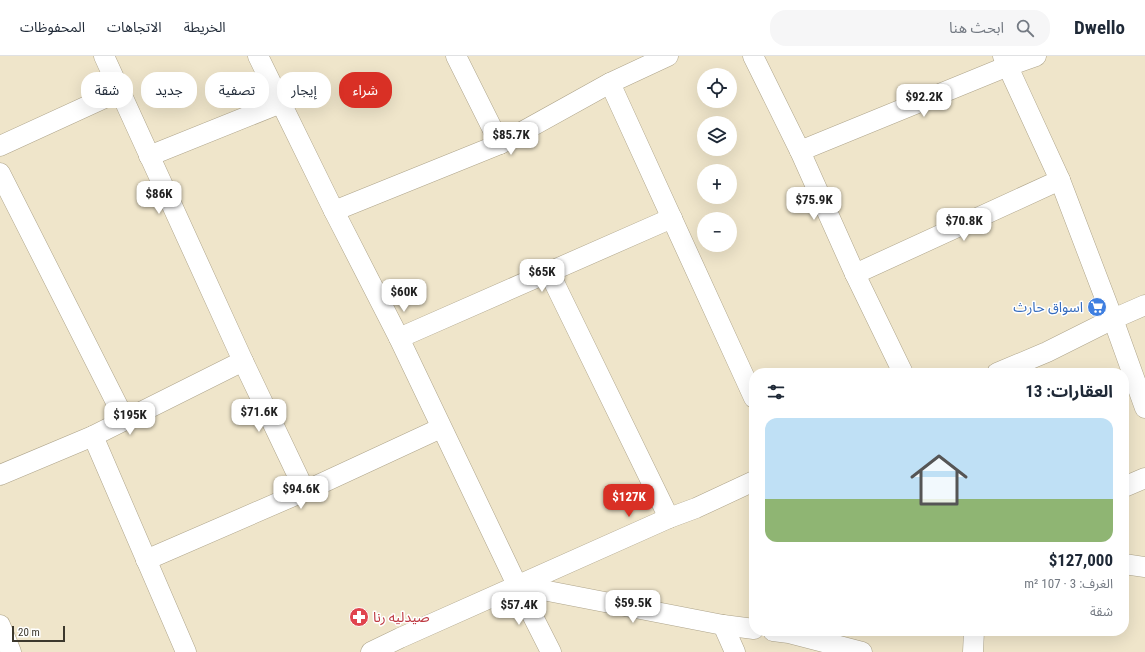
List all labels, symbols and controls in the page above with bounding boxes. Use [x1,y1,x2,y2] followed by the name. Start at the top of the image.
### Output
[770,10,1050,46] search box
[1074,16,1125,39] text: Dwello
[1014,17,1036,39] icon: search
[20,19,85,35] text: المحفوظات
[107,19,162,35] text: الاتجاهات
[184,19,226,35] text: الخريطة
[949,19,1004,37] text: ابحث هنا
[697,68,737,252] map controls
[697,68,737,108] button: locate
[81,72,133,108] chip: شقة
[141,72,197,108] chip: جديد
[205,72,269,108] chip: تصفية
[277,72,331,108] chip: إيجار
[339,72,392,108] chip: شراء
[891,84,957,118] pin: $92.2K
[905,89,943,104] text: $92.2K
[697,116,737,156] button: layers
[478,122,544,156] pin: $85.7K
[492,127,530,142] text: $85.7K
[697,164,737,204] button: +
[135,181,183,215] pin: $86K
[146,186,172,201] text: $86K
[781,187,847,221] pin: $75.9K
[795,192,833,207] text: $75.9K
[931,208,997,242] pin: $70.8K
[697,212,737,252] button: −
[945,213,983,228] text: $70.8K
[518,259,566,293] pin: $65K
[529,264,555,279] text: $65K
[380,279,428,313] pin: $60K
[391,284,417,299] text: $60K
[1086,296,1108,318] supermarket icon: اسواق حارث
[1013,299,1083,316] place label: اسواق حارث
[765,381,787,403] icon: filters
[1025,381,1113,401] text: العقارات: 13
[226,399,292,433] pin: $71.6K
[102,402,158,436] pin: $195K
[240,404,278,419] text: $71.6K
[113,407,147,422] text: $195K
[903,444,975,516] icon: home
[268,476,334,510] pin: $94.6K
[282,481,320,496] text: $94.6K
[601,484,657,518] pin: $127K
[612,489,646,504] text: $127K
[1049,550,1113,570] text: $127,000
[1024,576,1113,591] text: الغرف: 3 · 107 m²
[600,590,666,624] pin: $59.5K
[486,592,552,626] pin: $57.4K
[614,595,652,610] text: $59.5K
[500,597,538,612] text: $57.4K
[1090,604,1113,619] text: شقة
[348,606,370,628] pharmacy icon: صيدليه رنا
[373,609,430,626] place label: صيدليه رنا
[12,624,65,643] scale bar
[18,626,40,639] text: 20 m

